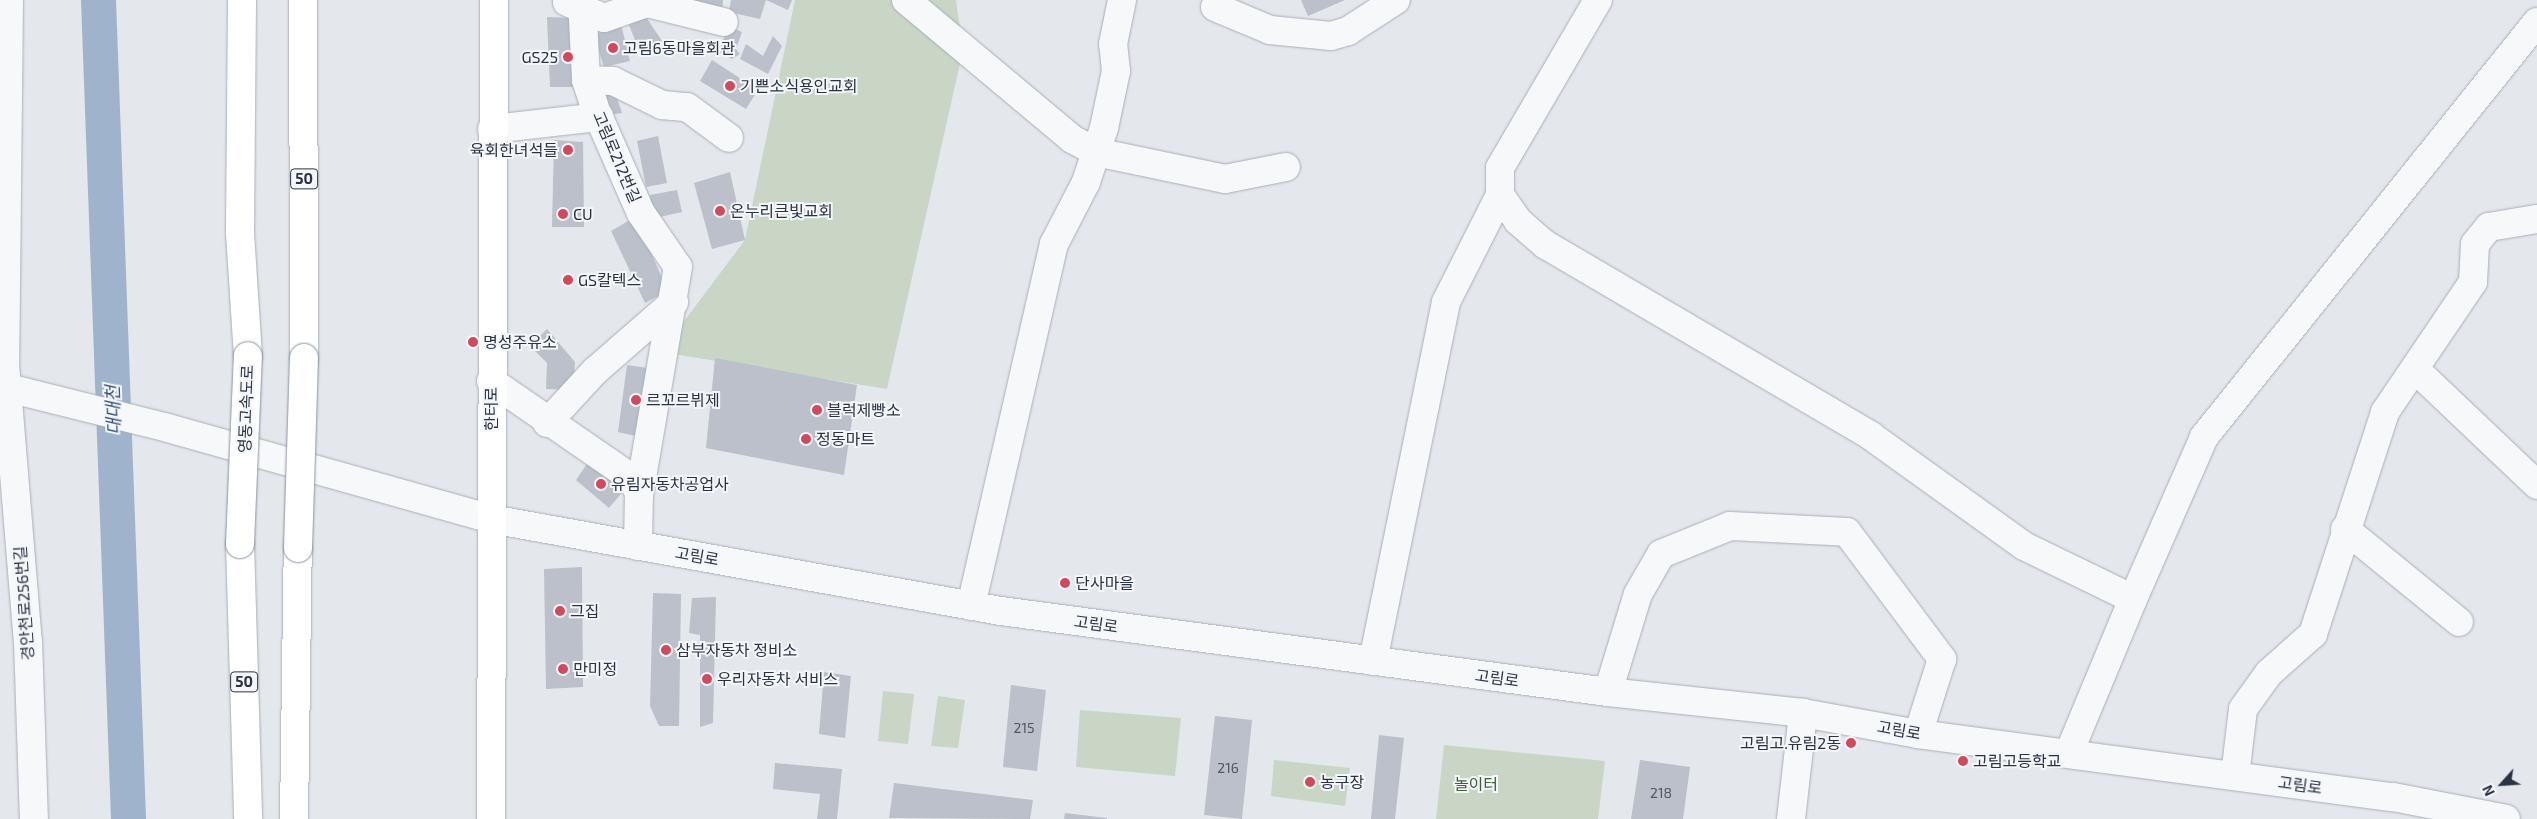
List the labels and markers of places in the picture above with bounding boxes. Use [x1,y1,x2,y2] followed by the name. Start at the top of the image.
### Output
[623,38,735,58] place label: 고림6동마을회관
[607,42,619,54] marker: 고림6동마을회관
[521,47,558,67] place label: GS25
[562,51,574,63] marker: GS25
[740,76,858,96] place label: 기쁜소식용인교회
[724,80,736,92] marker: 기쁜소식용인교회
[470,140,558,160] place label: 육회한녀석들
[562,144,574,156] marker: 육회한녀석들
[730,201,833,221] place label: 온누리큰빛교회
[573,204,593,224] place label: CU
[714,205,726,217] marker: 온누리큰빛교회
[557,208,569,220] marker: CU
[578,270,641,290] place label: GS칼텍스
[562,274,574,286] marker: GS칼텍스
[483,332,557,352] place label: 명성주유소
[467,336,479,348] marker: 명성주유소
[646,390,720,410] place label: 르꼬르뷔제
[630,394,642,406] marker: 르꼬르뷔제
[827,400,901,420] place label: 블럭제빵소
[811,404,823,416] marker: 블럭제빵소
[816,429,875,449] place label: 정동마트
[800,433,812,445] marker: 정동마트
[611,474,729,494] place label: 유림자동차공업사
[595,478,607,490] marker: 유림자동차공업사
[1075,573,1134,593] place label: 단사마을
[1059,577,1071,589] marker: 단사마을
[570,601,599,621] place label: 그집
[554,605,566,617] marker: 그집
[676,640,797,660] place label: 삼부자동차 정비소
[660,644,672,656] marker: 삼부자동차 정비소
[573,659,617,679] place label: 만미정
[557,663,569,675] marker: 만미정
[717,669,838,689] place label: 우리자동차 서비스
[701,673,713,685] marker: 우리자동차 서비스
[1740,733,1841,753] place label: 고림고.유림2동
[1845,737,1857,749] marker: 고림고.유림2동
[1973,751,2061,771] place label: 고림고등학교
[1957,755,1969,767] marker: 고림고등학교
[1320,772,1364,792] place label: 농구장
[1304,776,1316,788] marker: 농구장

